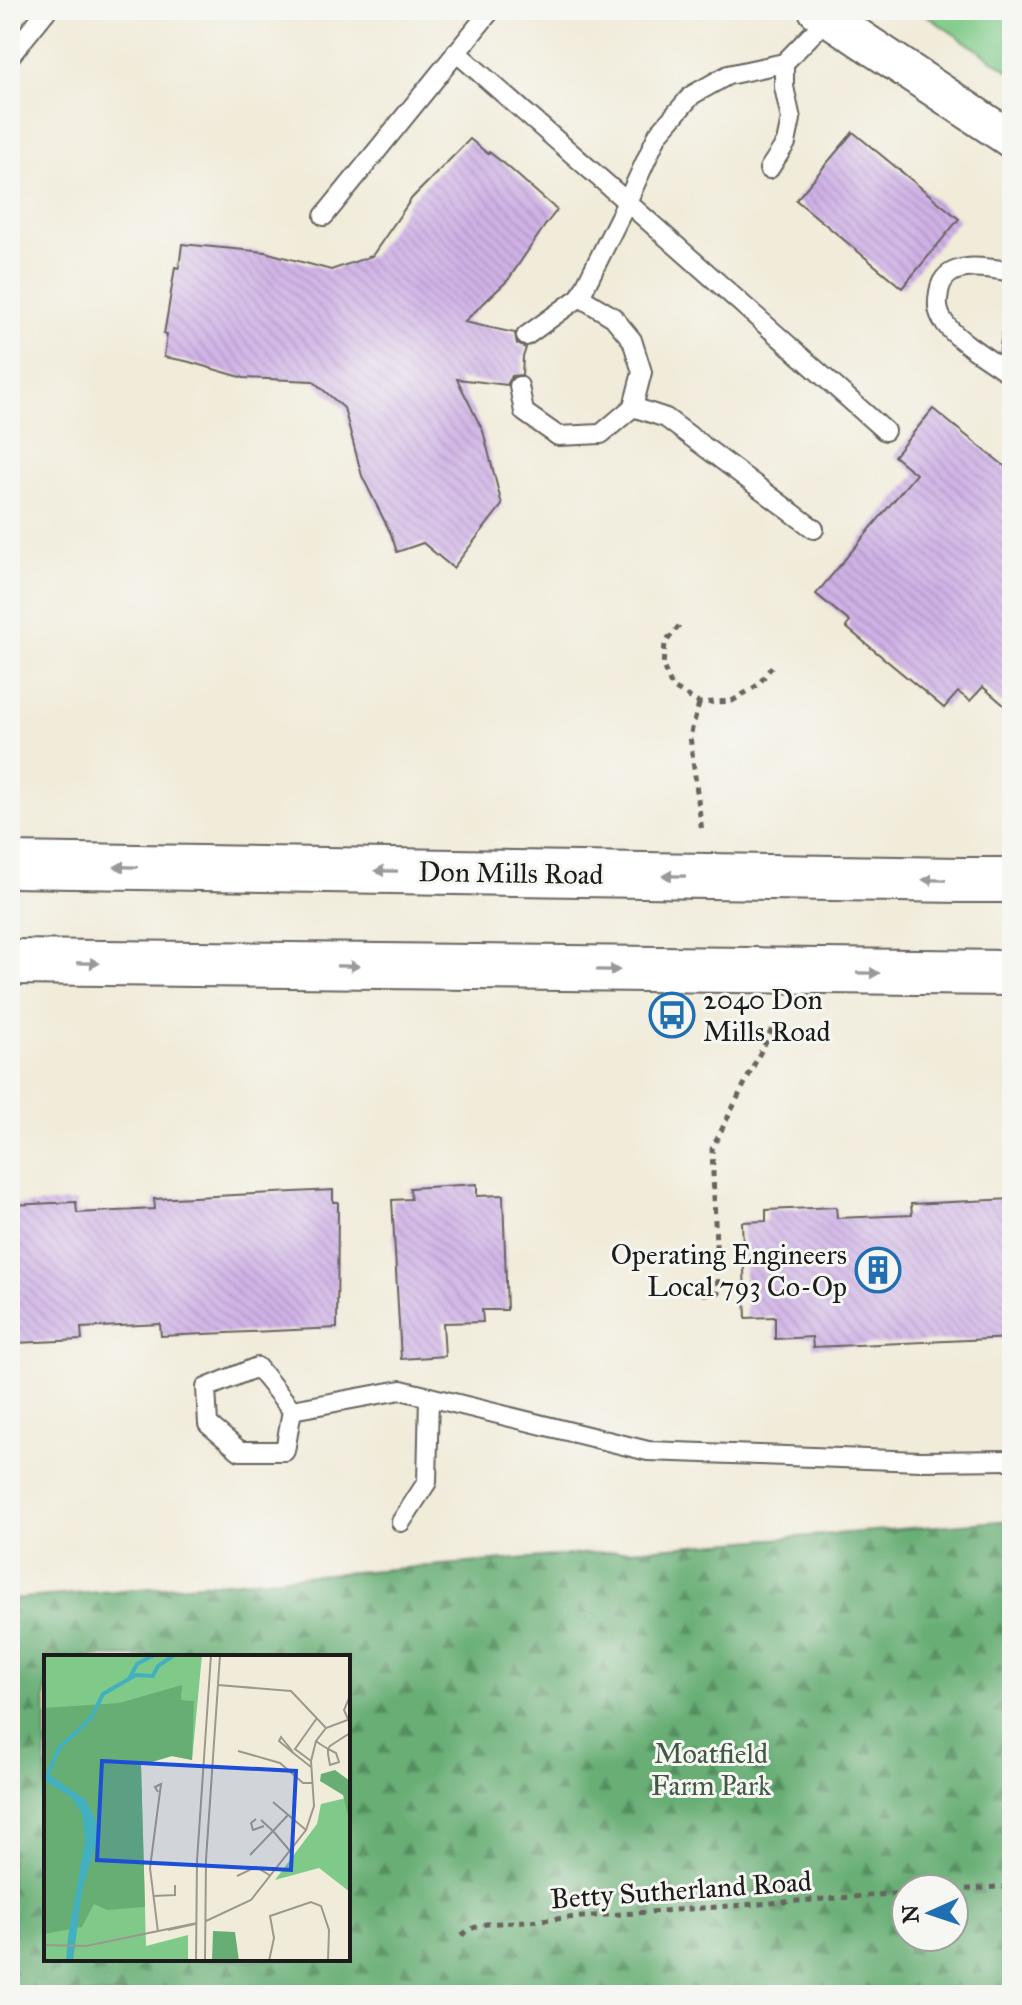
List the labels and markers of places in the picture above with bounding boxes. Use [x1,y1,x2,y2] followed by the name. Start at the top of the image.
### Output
[703,982,831,1049] place label: 2040 Don Mills Road
[648,991,696,1039] bus stop icon: 2040 Don Mills Road
[611,1237,847,1304] place label: Operating Engineers Local 793 Co-Op
[854,1246,902,1294] building icon: Operating Engineers Local 793 Co-Op

